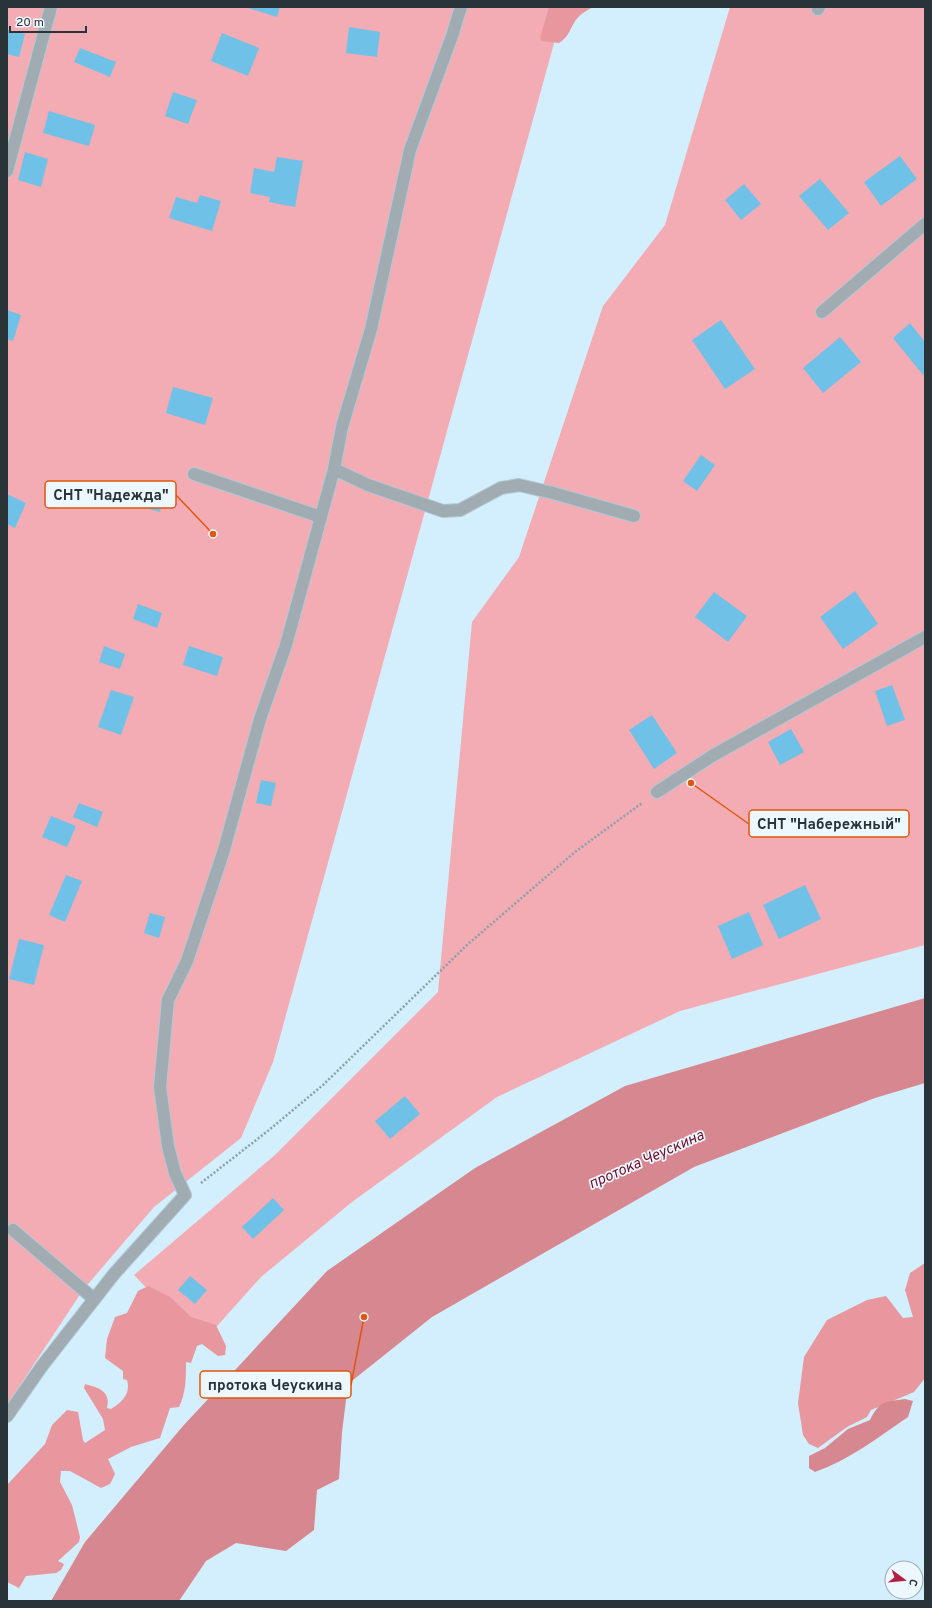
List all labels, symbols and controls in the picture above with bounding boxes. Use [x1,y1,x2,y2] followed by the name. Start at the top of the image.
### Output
[10,8,86,34] scale bar
[16,15,44,31] text: 20 m
[45,481,176,508] callout: СНТ "Надежда"
[53,487,169,506] text: СНТ "Надежда"
[749,810,909,837] callout: СНТ "Набережный"
[757,816,901,835] text: СНТ "Набережный"
[586,1126,708,1194] water label: протока Чеускина
[200,1371,351,1398] callout: протока Чеускина
[208,1377,342,1396] text: протока Чеускина
[884,1560,924,1600] north arrow
[905,1577,920,1588] text: С

